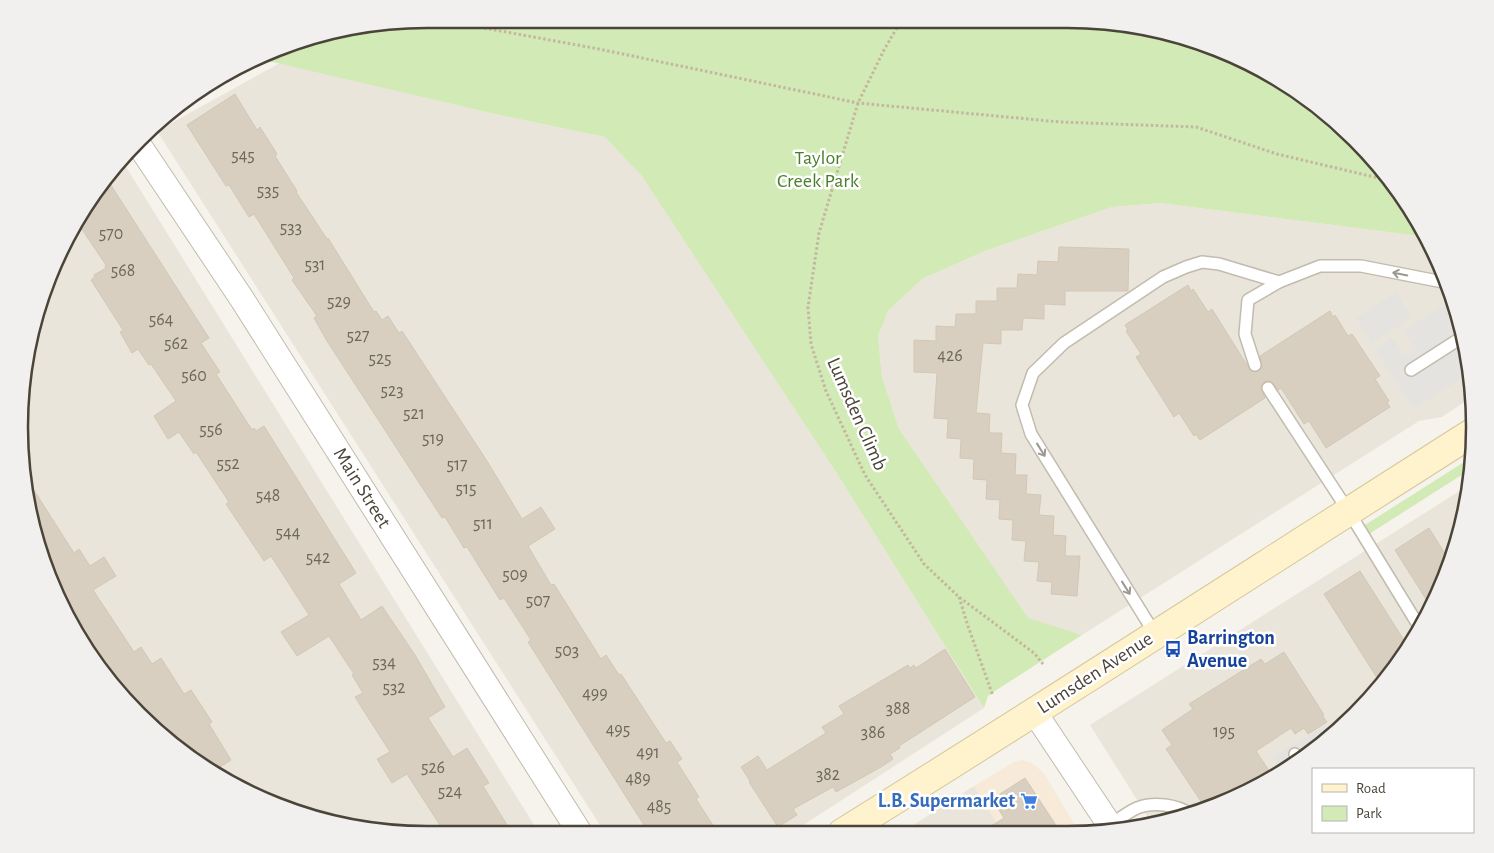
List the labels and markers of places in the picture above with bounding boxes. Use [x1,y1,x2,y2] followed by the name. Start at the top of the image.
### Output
[1187,628,1275,671] place label: Barrington Avenue
[1163,639,1183,659] bus stop icon: Barrington Avenue
[878,791,1015,811] place label: L.B. Supermarket
[1019,791,1039,811] supermarket icon: L.B. Supermarket

